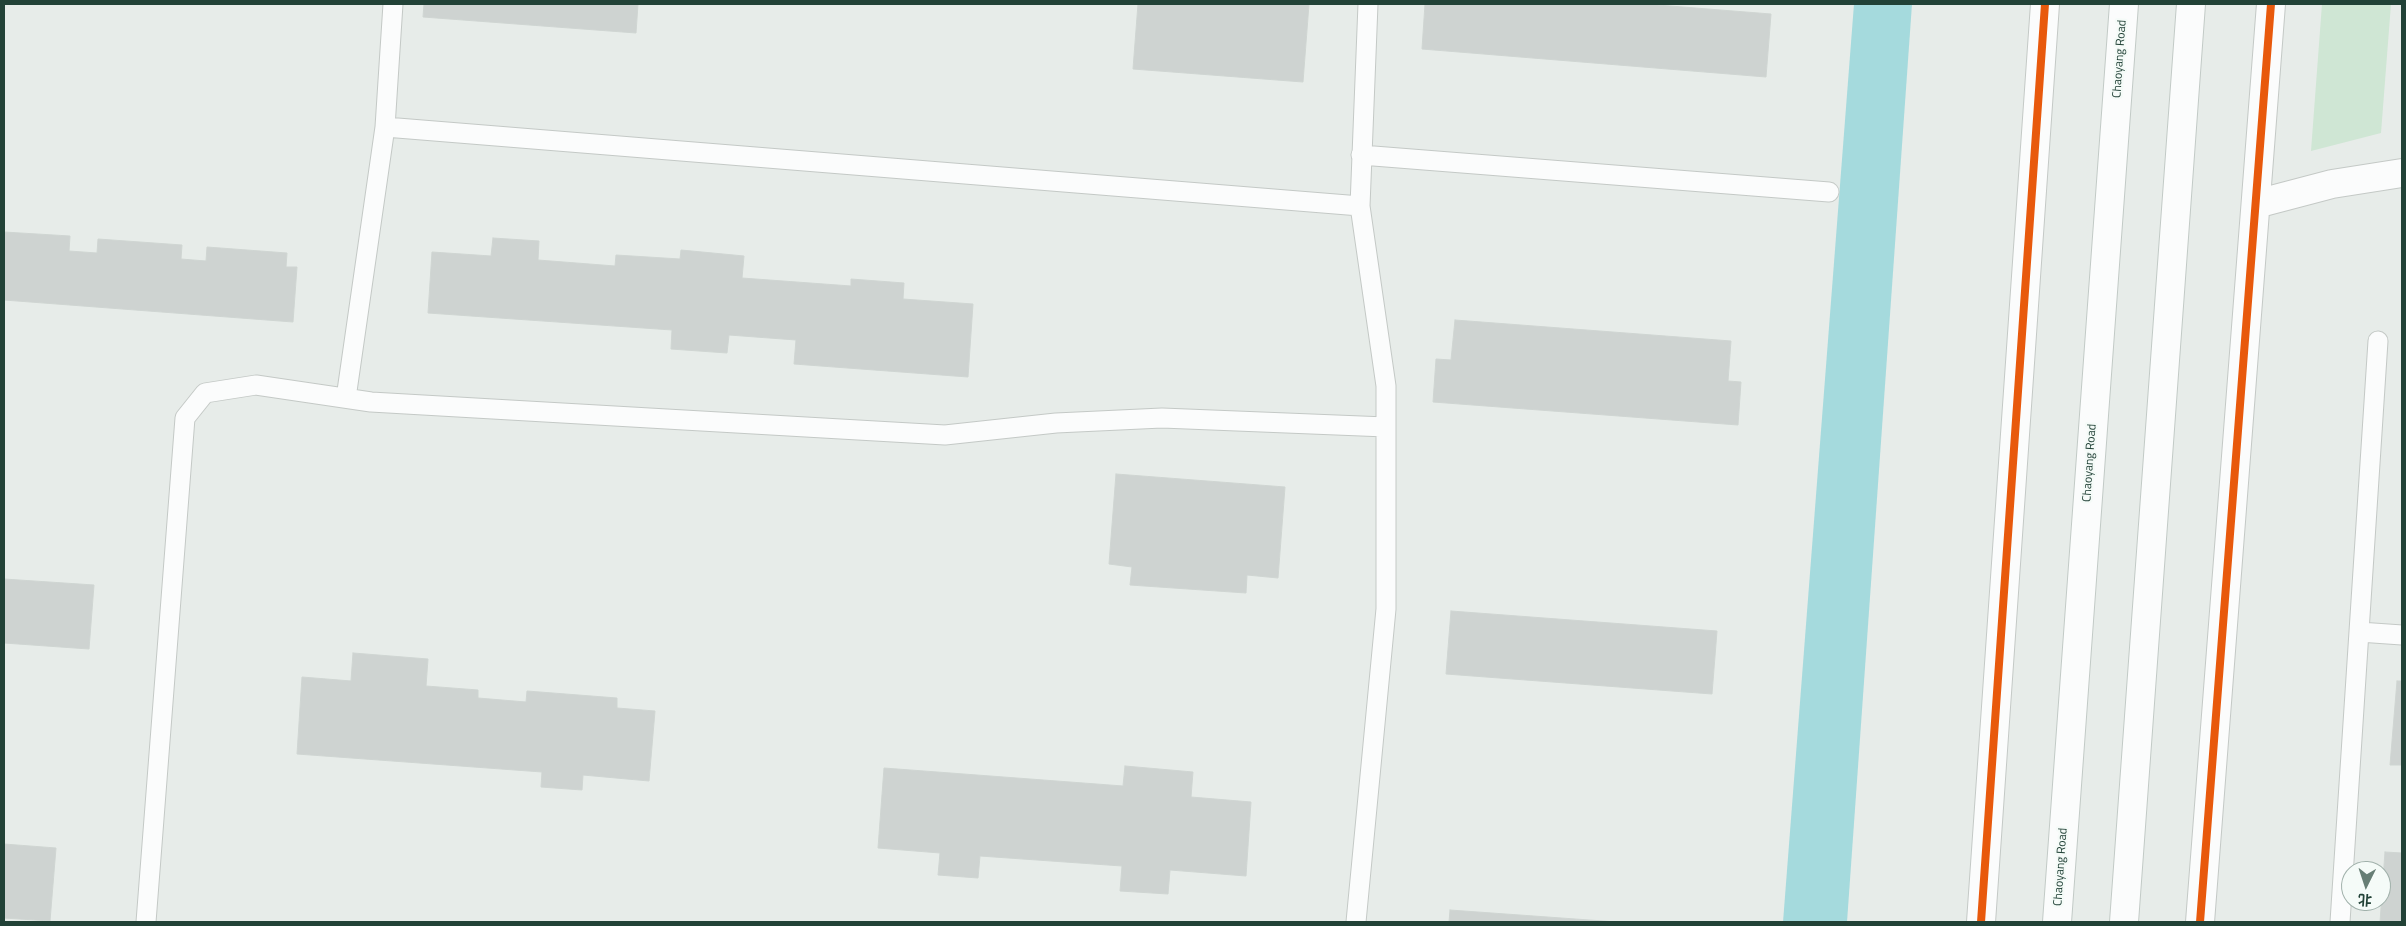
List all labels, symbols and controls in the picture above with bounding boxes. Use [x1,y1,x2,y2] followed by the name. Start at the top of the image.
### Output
[2110,20,2130,98] street label: Chaoyang Road
[2080,424,2100,502] street label: Chaoyang Road
[2051,828,2071,906] street label: Chaoyang Road
[2341,861,2391,911] north arrow
[2357,890,2373,911] text: 北

